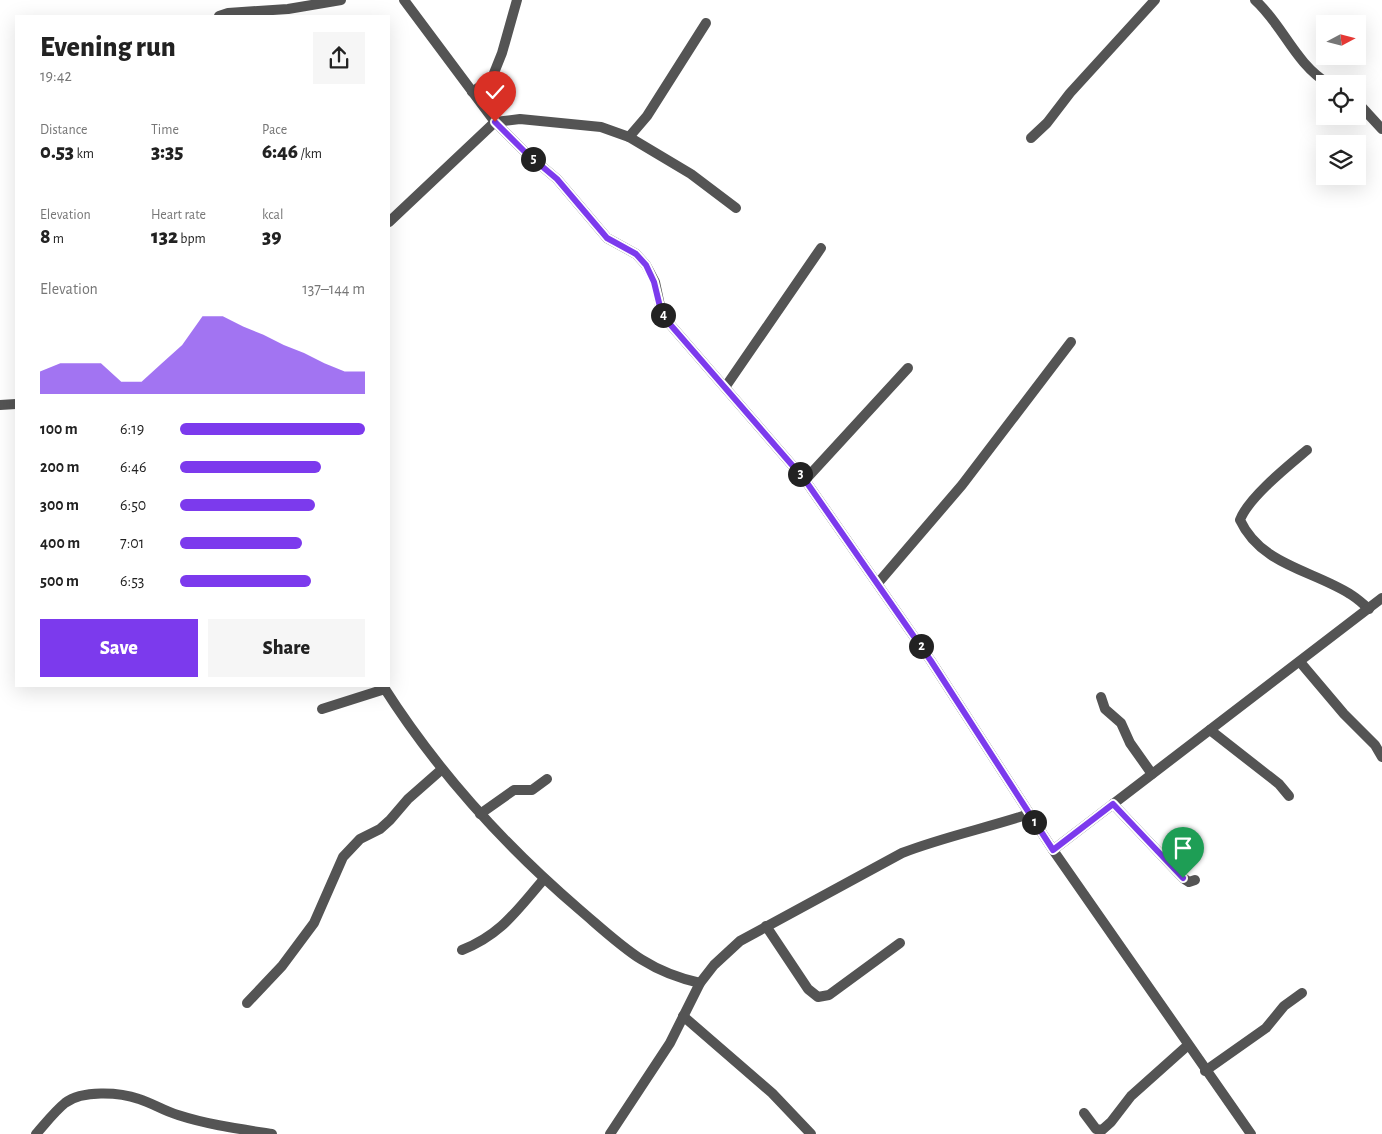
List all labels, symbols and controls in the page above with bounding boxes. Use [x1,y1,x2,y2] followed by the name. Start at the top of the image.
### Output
[1316,15,1366,65] north arrow
[1316,15,1366,185] map controls
[313,32,365,84] button: share
[40,34,176,62] text: Evening run
[40,68,72,84] text: 19:42
[474,71,516,122] pin
[1316,75,1366,125] button: locate
[481,78,509,106] icon: check
[40,123,87,137] text: Distance
[151,123,179,137] text: Time
[262,123,287,137] text: Pace
[1316,135,1366,185] button: layers
[40,141,74,162] text: 0.53
[151,141,183,162] text: 3:35
[262,141,298,162] text: 6:46
[520,146,546,172] pin: 5
[74,147,94,161] text: km
[298,147,322,161] text: /km
[530,152,537,166] text: 5
[40,208,91,222] text: Elevation
[151,208,206,222] text: Heart rate
[262,208,283,222] text: kcal
[40,226,51,247] text: 8
[151,226,178,247] text: 132
[262,226,282,247] text: 39
[51,232,64,246] text: m
[178,232,206,246] text: bpm
[40,281,98,297] text: Elevation
[302,281,365,297] text: 137–144 m
[650,302,676,328] pin: 4
[660,308,667,322] text: 4
[40,421,78,437] text: 100 m
[120,421,144,437] text: 6:19
[40,459,80,475] text: 200 m
[120,459,146,475] text: 6:46
[788,462,812,486] pin: 3
[797,467,804,481] text: 3
[40,497,79,513] text: 300 m
[120,497,146,513] text: 6:50
[40,535,80,551] text: 400 m
[120,535,144,551] text: 7:01
[40,573,79,589] text: 500 m
[120,573,144,589] text: 6:53
[40,619,198,677] button: Save
[208,619,365,677] button: Share
[908,634,934,658] pin: 2
[918,639,925,653] text: 2
[1022,810,1046,834] pin: 1
[1032,815,1037,829] text: 1
[1162,827,1204,878] pin
[1169,834,1197,862] icon: arrive

